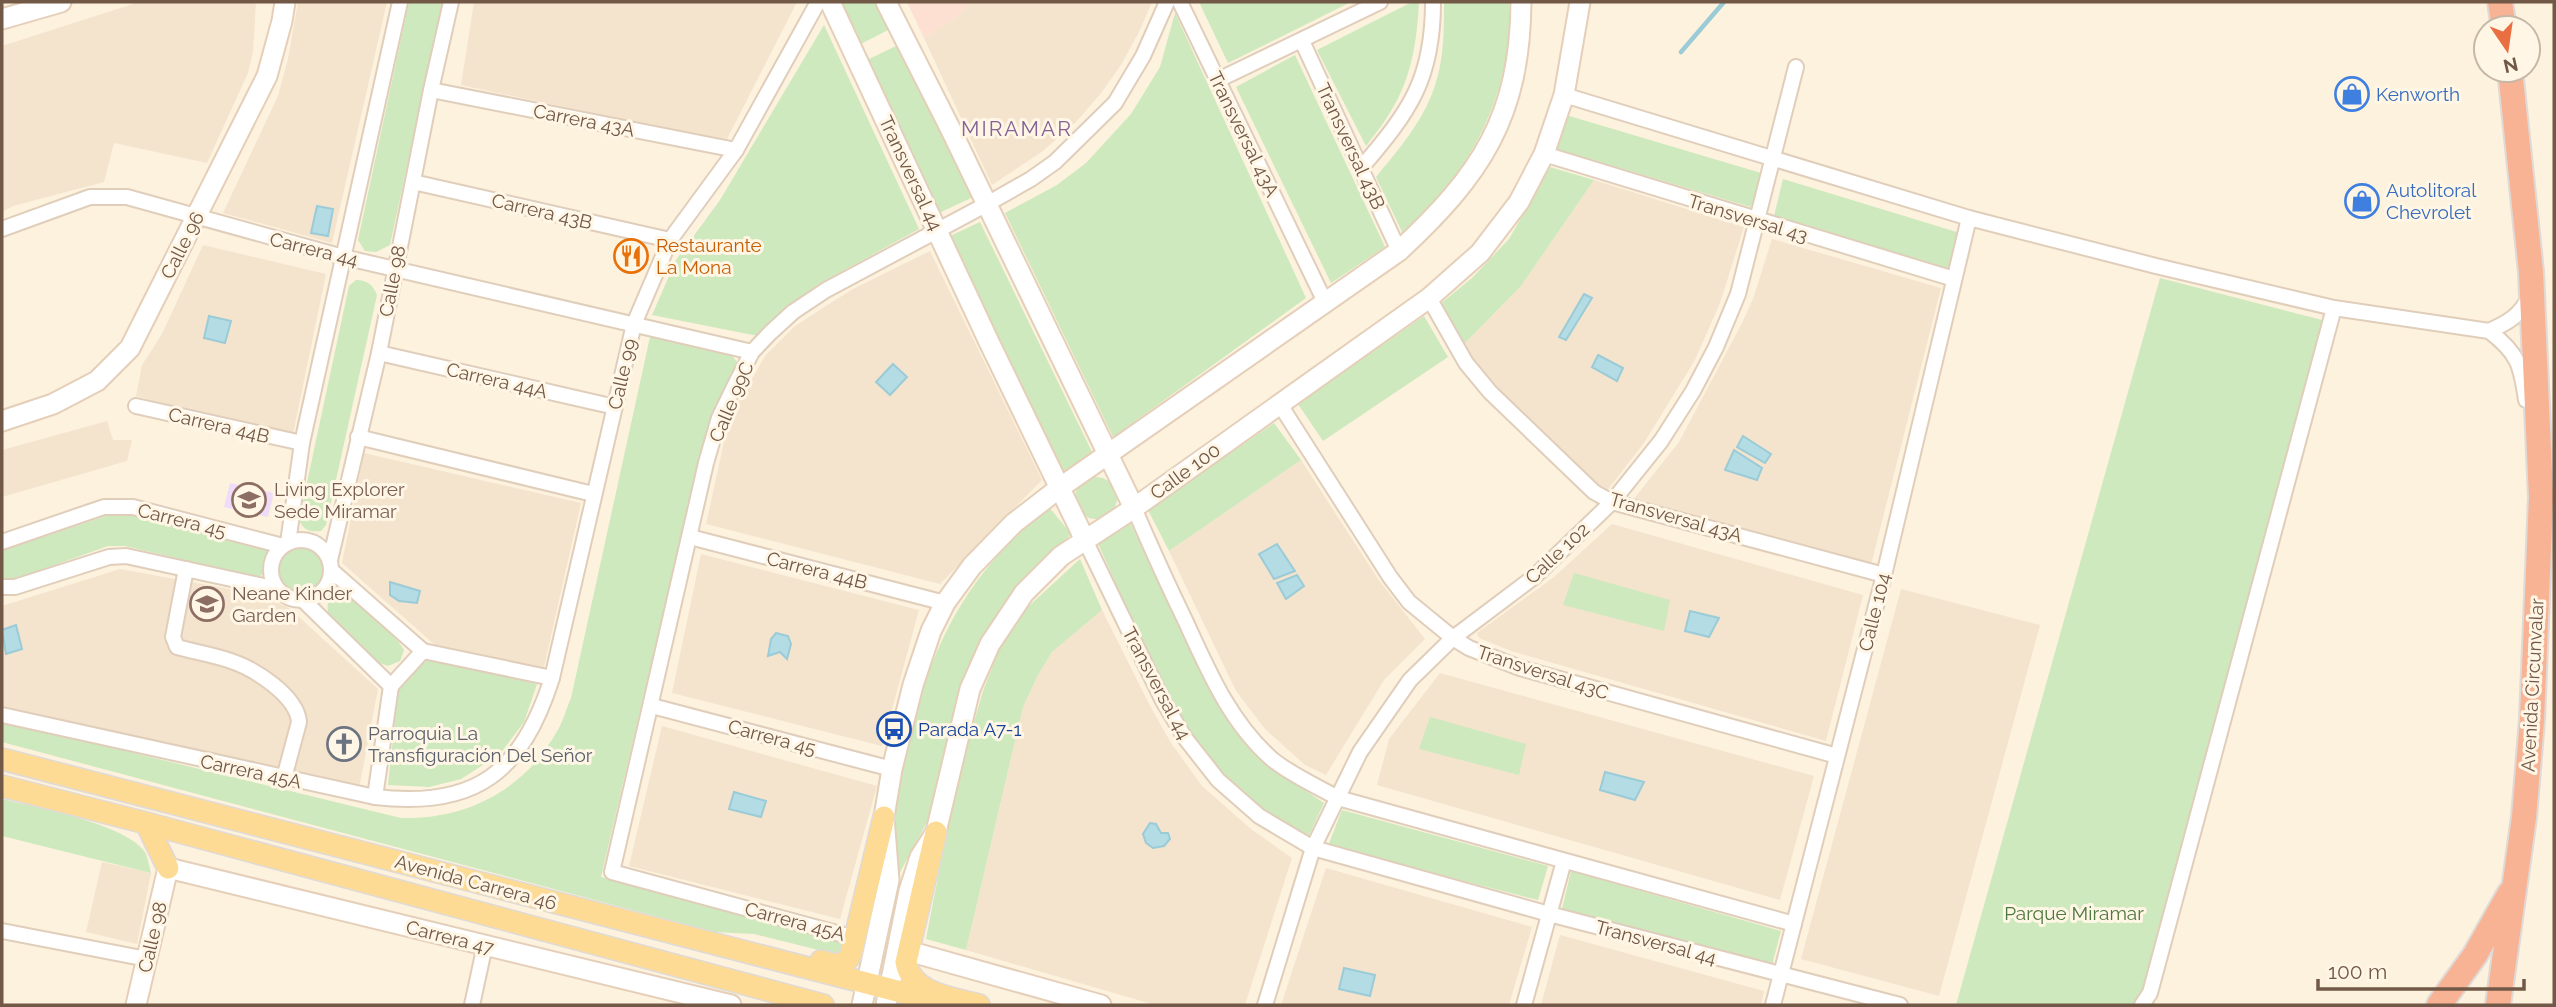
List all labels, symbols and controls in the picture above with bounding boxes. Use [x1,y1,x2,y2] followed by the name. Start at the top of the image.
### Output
[2472,14,2542,84] north arrow
[2501,53,2520,78] text: N
[1204,68,1284,200] street label: Transversal 43A
[2333,75,2371,113] shop icon: Kenworth
[1312,79,1390,213] street label: Transversal 43B
[2376,83,2460,105] place label: Kenworth
[531,99,637,141] street label: Carrera 43A
[875,112,947,234] street label: Transversal 44
[961,116,1073,141] district label: MIRAMAR
[2386,179,2477,223] place label: Autolitoral Chevrolet
[2343,182,2381,220] shop icon: Autolitoral Chevrolet
[490,189,594,233] street label: Carrera 43B
[1685,189,1811,247] street label: Transversal 43
[156,208,208,282] street label: Calle 96
[268,227,360,271] street label: Carrera 44
[656,234,762,278] place label: Restaurante La Mona
[612,237,650,275] restaurant icon: Restaurante La Mona
[374,244,410,318] street label: Calle 98
[603,336,641,412] street label: Calle 99
[444,358,550,402] street label: Carrera 44A
[704,359,758,445] street label: Calle 99C
[166,403,272,447] street label: Carrera 44B
[1146,438,1224,504] street label: Calle 100
[274,478,405,522] place label: Living Explorer Sede Miramar
[230,481,268,519] school or university icon: Living Explorer Sede Miramar
[1607,488,1745,546] street label: Transversal 43A
[136,498,228,542] street label: Carrera 45
[1520,518,1594,588] street label: Calle 102
[764,547,870,593] street label: Carrera 44B
[1854,571,1894,653] street label: Calle 104
[232,582,352,626] place label: Neane Kinder Garden
[188,585,226,623] school or university icon: Neane Kinder Garden
[2516,597,2548,772] street label: Avenida Circunvalar
[1118,623,1196,743] street label: Transversal 44
[1474,640,1612,704] street label: Transversal 43C
[875,710,913,748] bus stop icon: Parada A7-1
[726,715,818,759] street label: Carrera 45
[918,718,1022,740] place label: Parada A7-1
[368,722,593,766] place label: Parroquia La Transfiguración Del Señor
[325,725,363,763] church icon: Parroquia La Transfiguración Del Señor
[198,750,304,792] street label: Carrera 45A
[393,850,559,914] street label: Avenida Carrera 46
[742,897,848,945] street label: Carrera 45A
[133,899,171,975] street label: Calle 98
[2004,902,2144,924] park label: Parque Miramar
[404,915,496,959] street label: Carrera 47
[1593,915,1719,969] street label: Transversal 44
[2318,948,2524,992] scale bar
[2328,959,2387,984] text: 100 m

